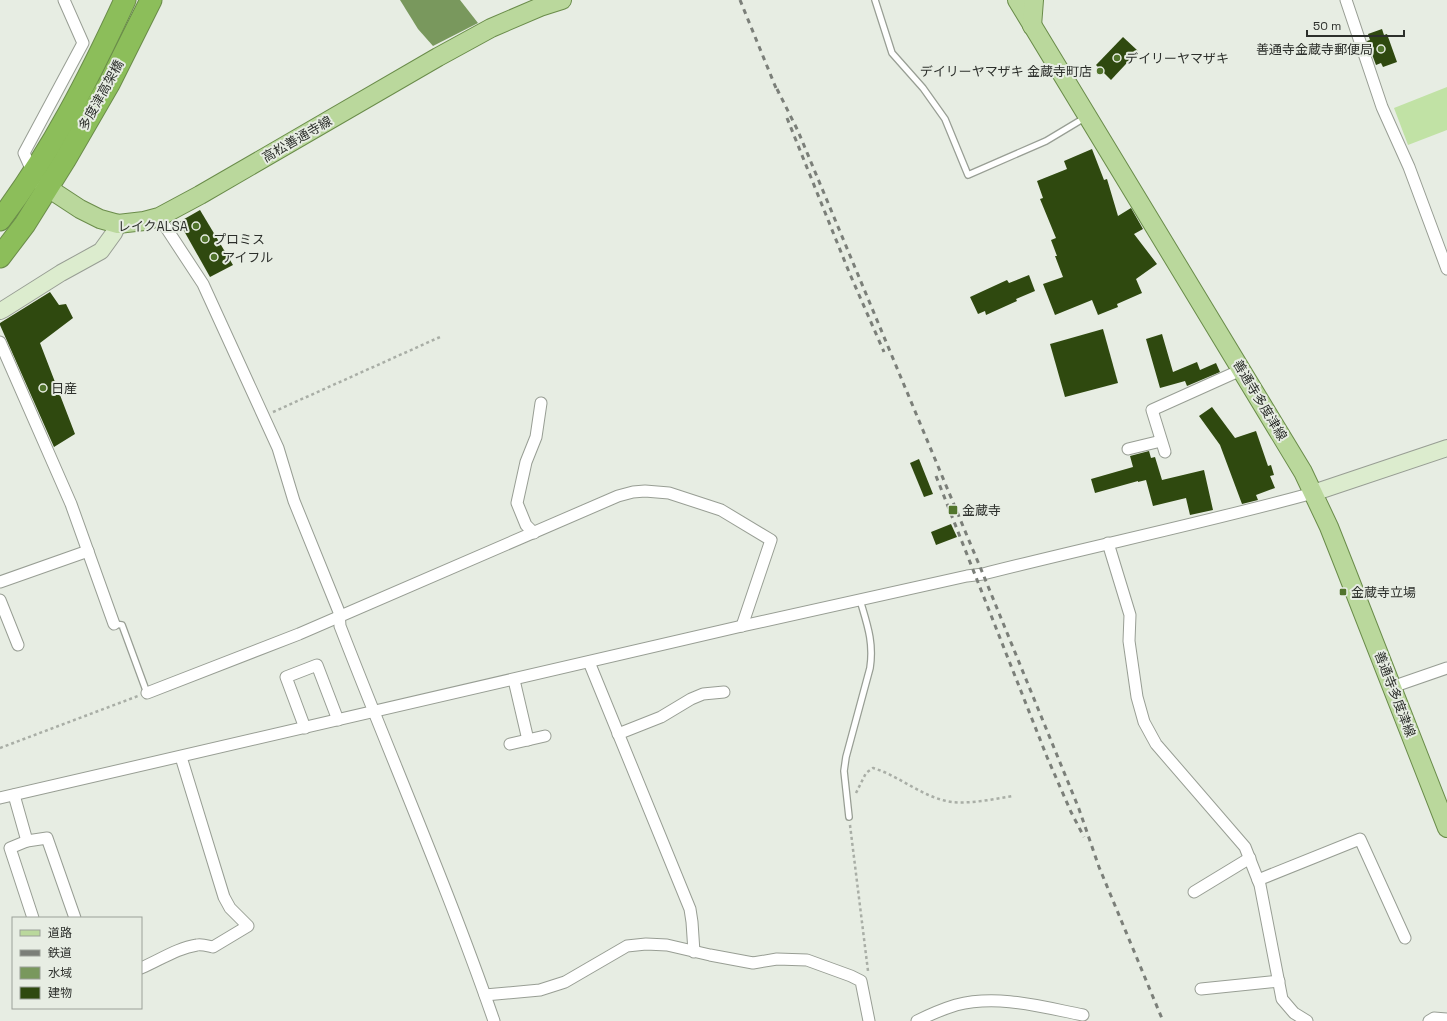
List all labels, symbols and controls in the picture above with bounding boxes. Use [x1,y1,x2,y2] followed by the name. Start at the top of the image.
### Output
[1307,12,1404,38] scale bar
[1313,18,1341,34] text: 50 m
[1256,41,1373,58] place label: 善通寺金蔵寺郵便局
[1376,44,1386,54] marker: 善通寺金蔵寺郵便局
[1125,50,1229,67] place label: デイリーヤマザキ
[1112,53,1122,63] marker: デイリーヤマザキ
[75,57,127,133] street label: 多度津高架橋
[920,63,1092,80] place label: デイリーヤマザキ 金蔵寺町店
[1095,66,1105,76] marker: デイリーヤマザキ 金蔵寺町店
[259,112,335,166] street label: 高松善通寺線
[118,218,188,235] place label: レイクALSA
[191,221,201,231] marker: レイクALSA
[213,231,265,248] place label: プロミス
[200,234,210,244] marker: プロミス
[222,249,273,266] place label: アイフル
[209,252,219,262] marker: アイフル
[1229,357,1291,443] street label: 善通寺多度津線
[51,380,77,397] place label: 日産
[38,383,48,393] marker: 日産
[962,502,1001,519] place label: 金蔵寺
[947,504,959,516] marker: 金蔵寺
[1351,584,1416,601] place label: 金蔵寺立場
[1338,587,1348,597] marker: 金蔵寺立場
[1371,648,1419,740] street label: 善通寺多度津線
[12,917,142,1009] legend
[48,925,72,941] text: 道路
[48,945,72,961] text: 鉄道
[48,965,72,981] text: 水域
[48,985,72,1001] text: 建物

